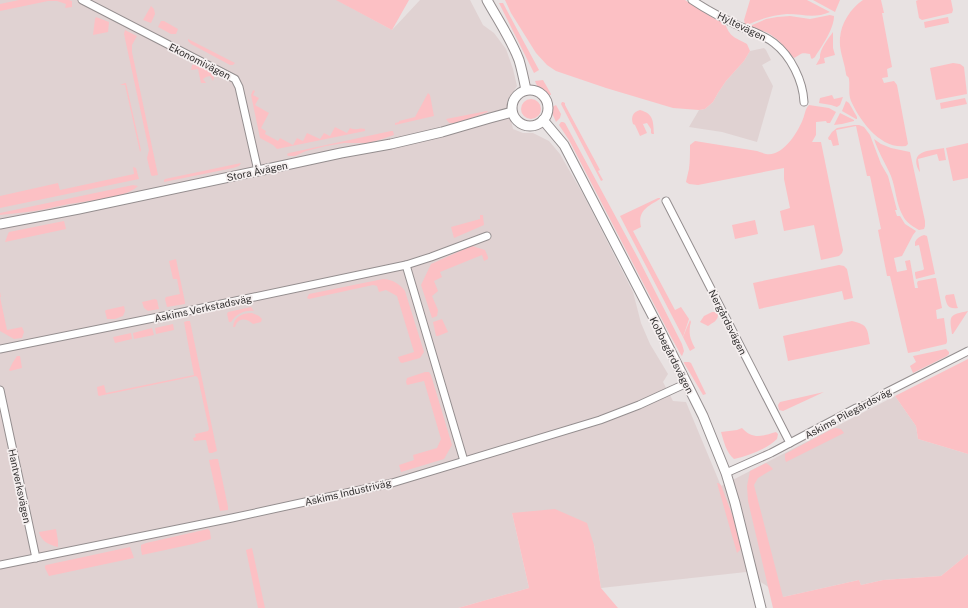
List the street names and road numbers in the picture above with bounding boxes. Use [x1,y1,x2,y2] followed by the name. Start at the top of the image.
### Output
[716,9,769,43] street label: Hyltevägen
[167,40,233,82] street label: Ekonomivägen
[225,159,289,183] street label: Stora Åvägen
[706,288,750,357] street label: Nergårdsvägen
[153,292,253,324] street label: Askims Verkstadsväg
[648,315,697,395] street label: Kobbegårdsvägen
[803,385,893,441] street label: Askims Pilegårdsväg
[6,448,34,524] street label: Hantverksvägen
[304,476,392,508] street label: Askims Industriväg

